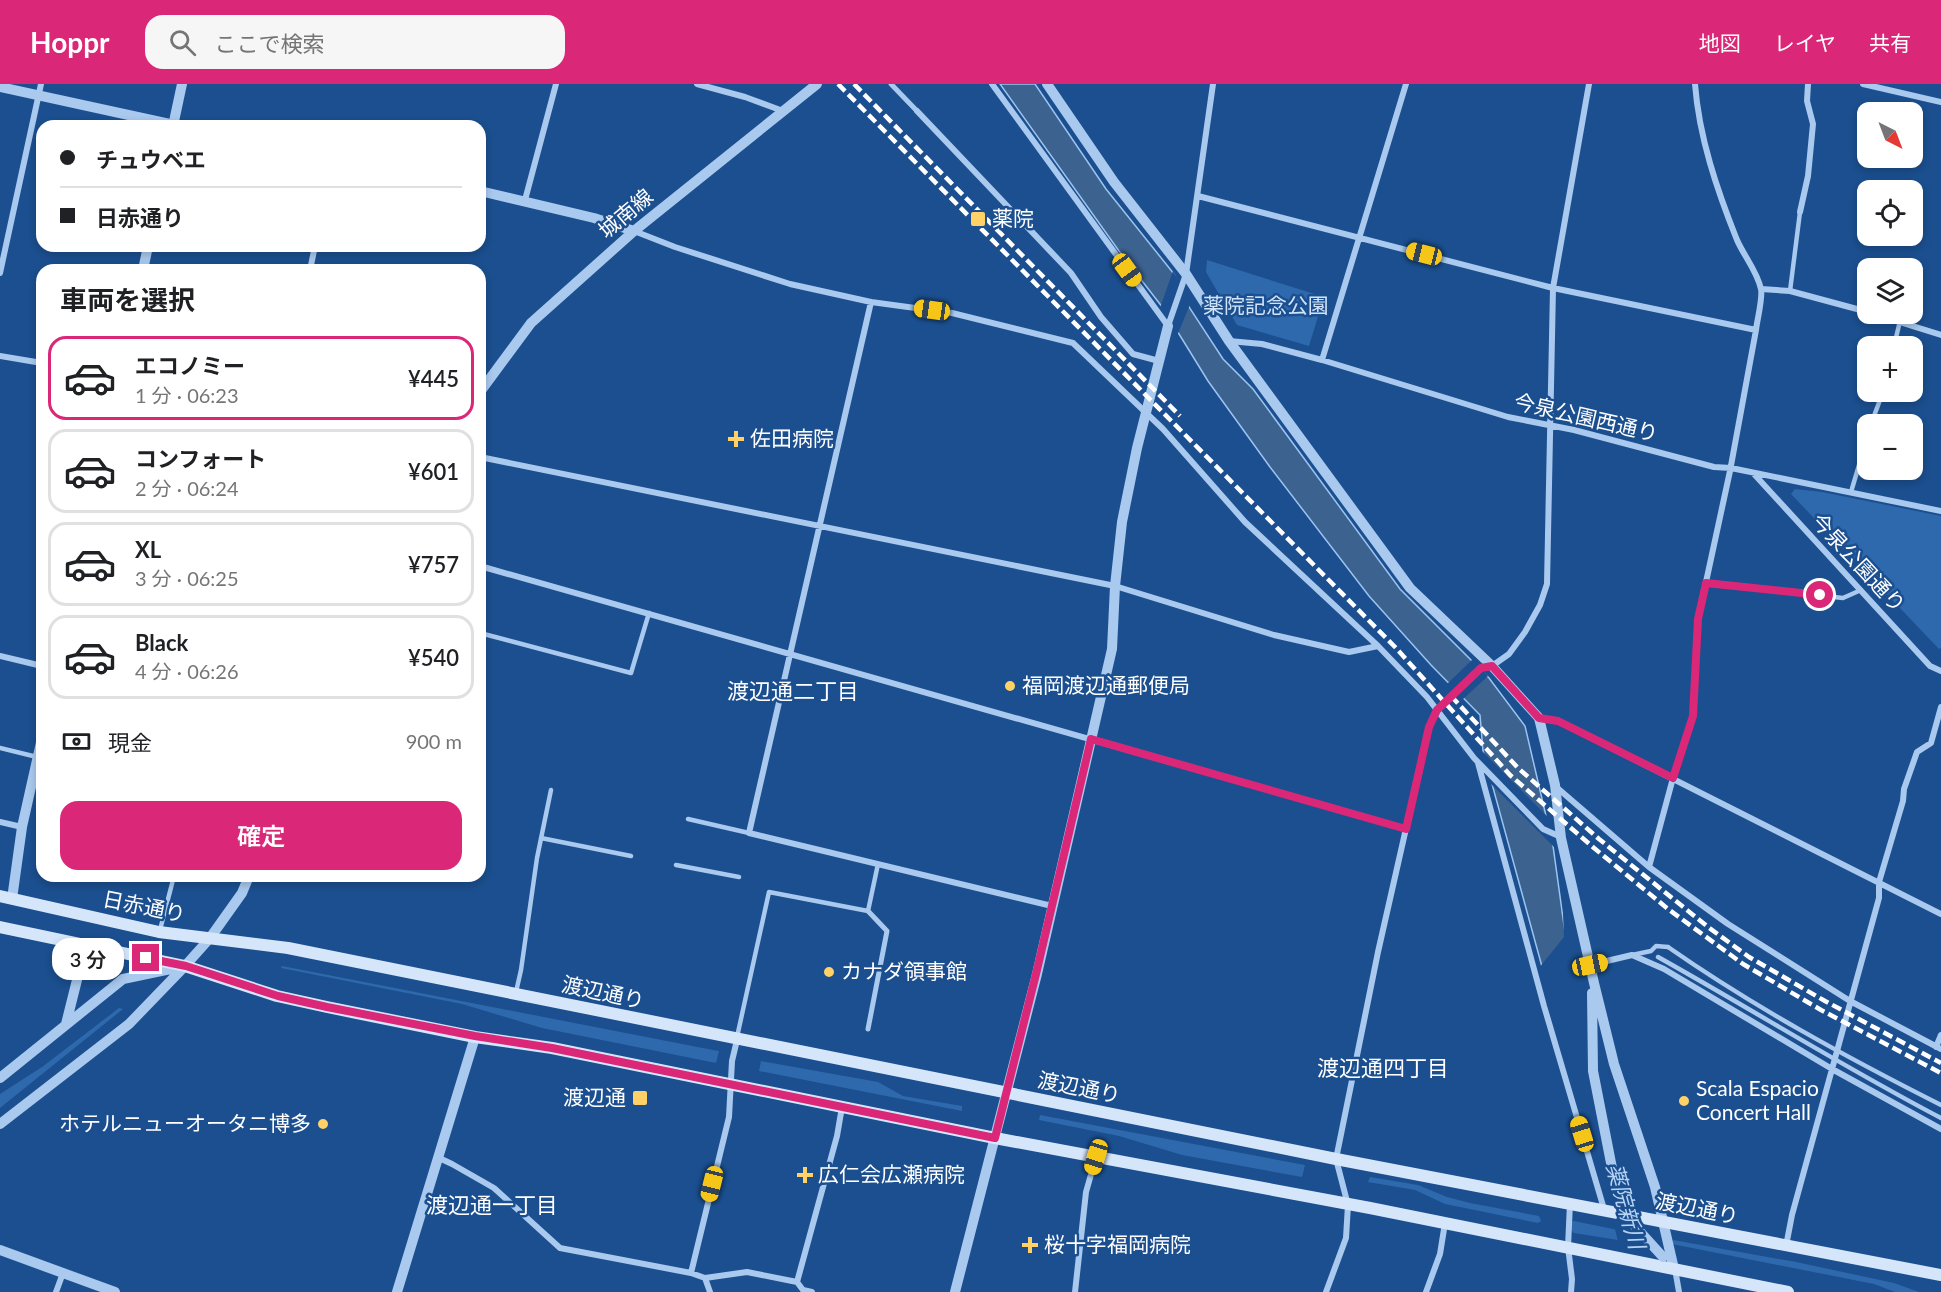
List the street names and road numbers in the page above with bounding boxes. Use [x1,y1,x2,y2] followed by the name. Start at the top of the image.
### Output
[593,183,657,243] street label: 城南線
[1512,388,1661,445] street label: 今泉公園西通り
[1807,507,1911,617] street label: 今泉公園通り
[101,885,188,926] street label: 日赤通り
[560,971,647,1012] street label: 渡辺通り
[1036,1066,1123,1107] street label: 渡辺通り
[1654,1187,1741,1228] street label: 渡辺通り

